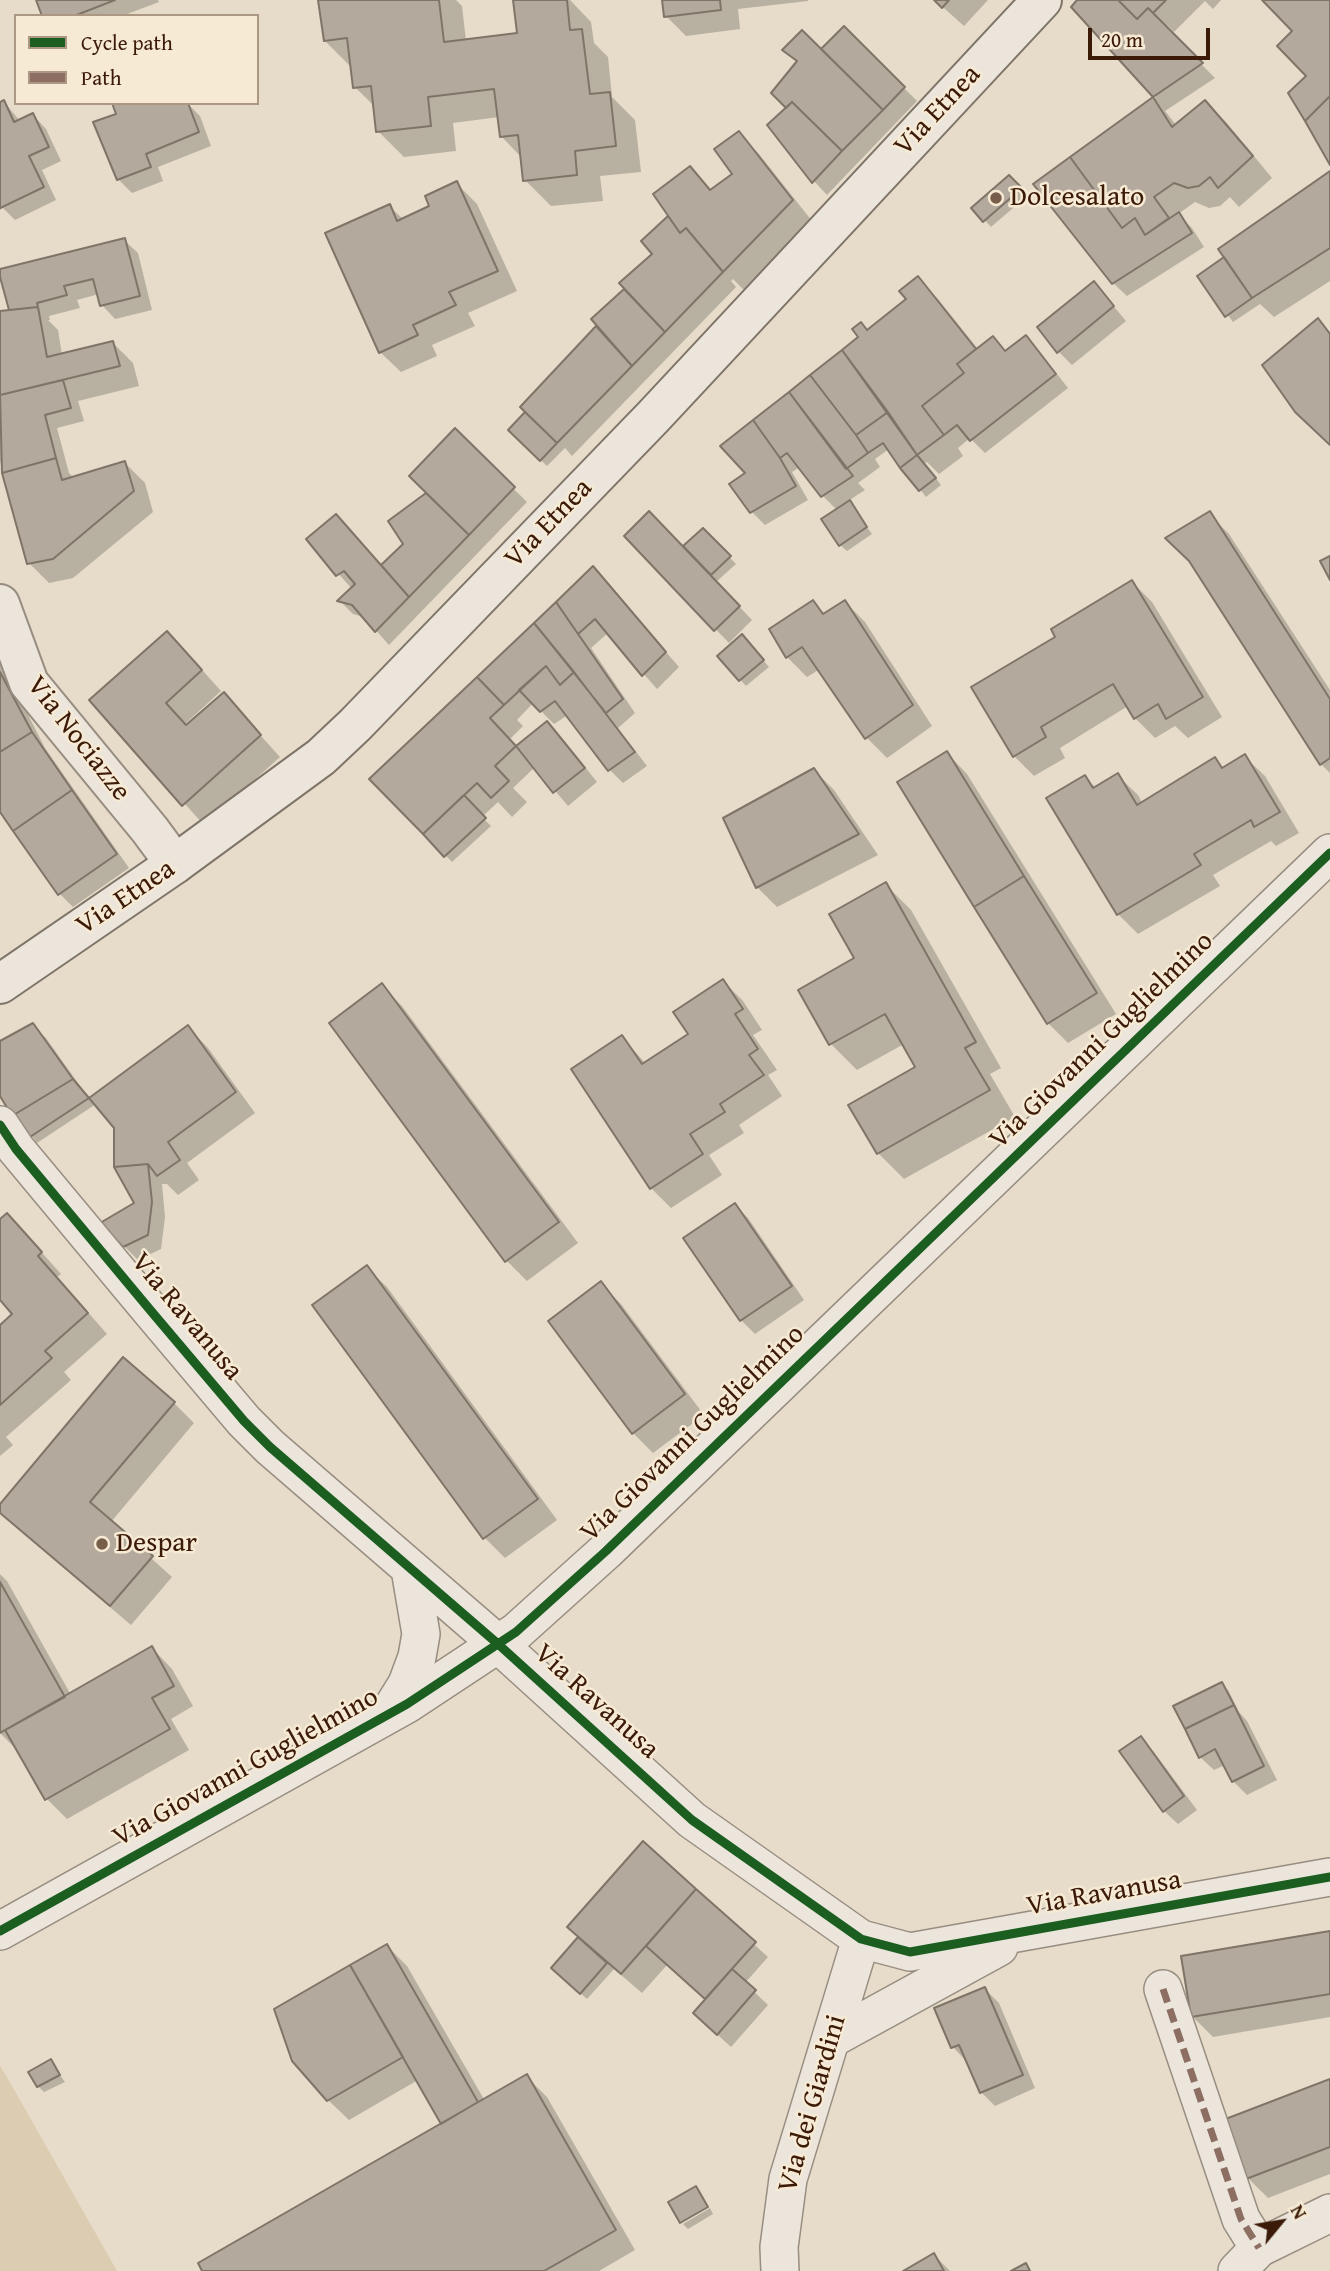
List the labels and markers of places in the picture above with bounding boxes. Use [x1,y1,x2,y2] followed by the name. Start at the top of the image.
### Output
[1010,181,1144,215] place label: Dolcesalato
[988,190,1004,206] marker: Dolcesalato
[116,1527,197,1561] place label: Despar
[94,1536,110,1552] marker: Despar

